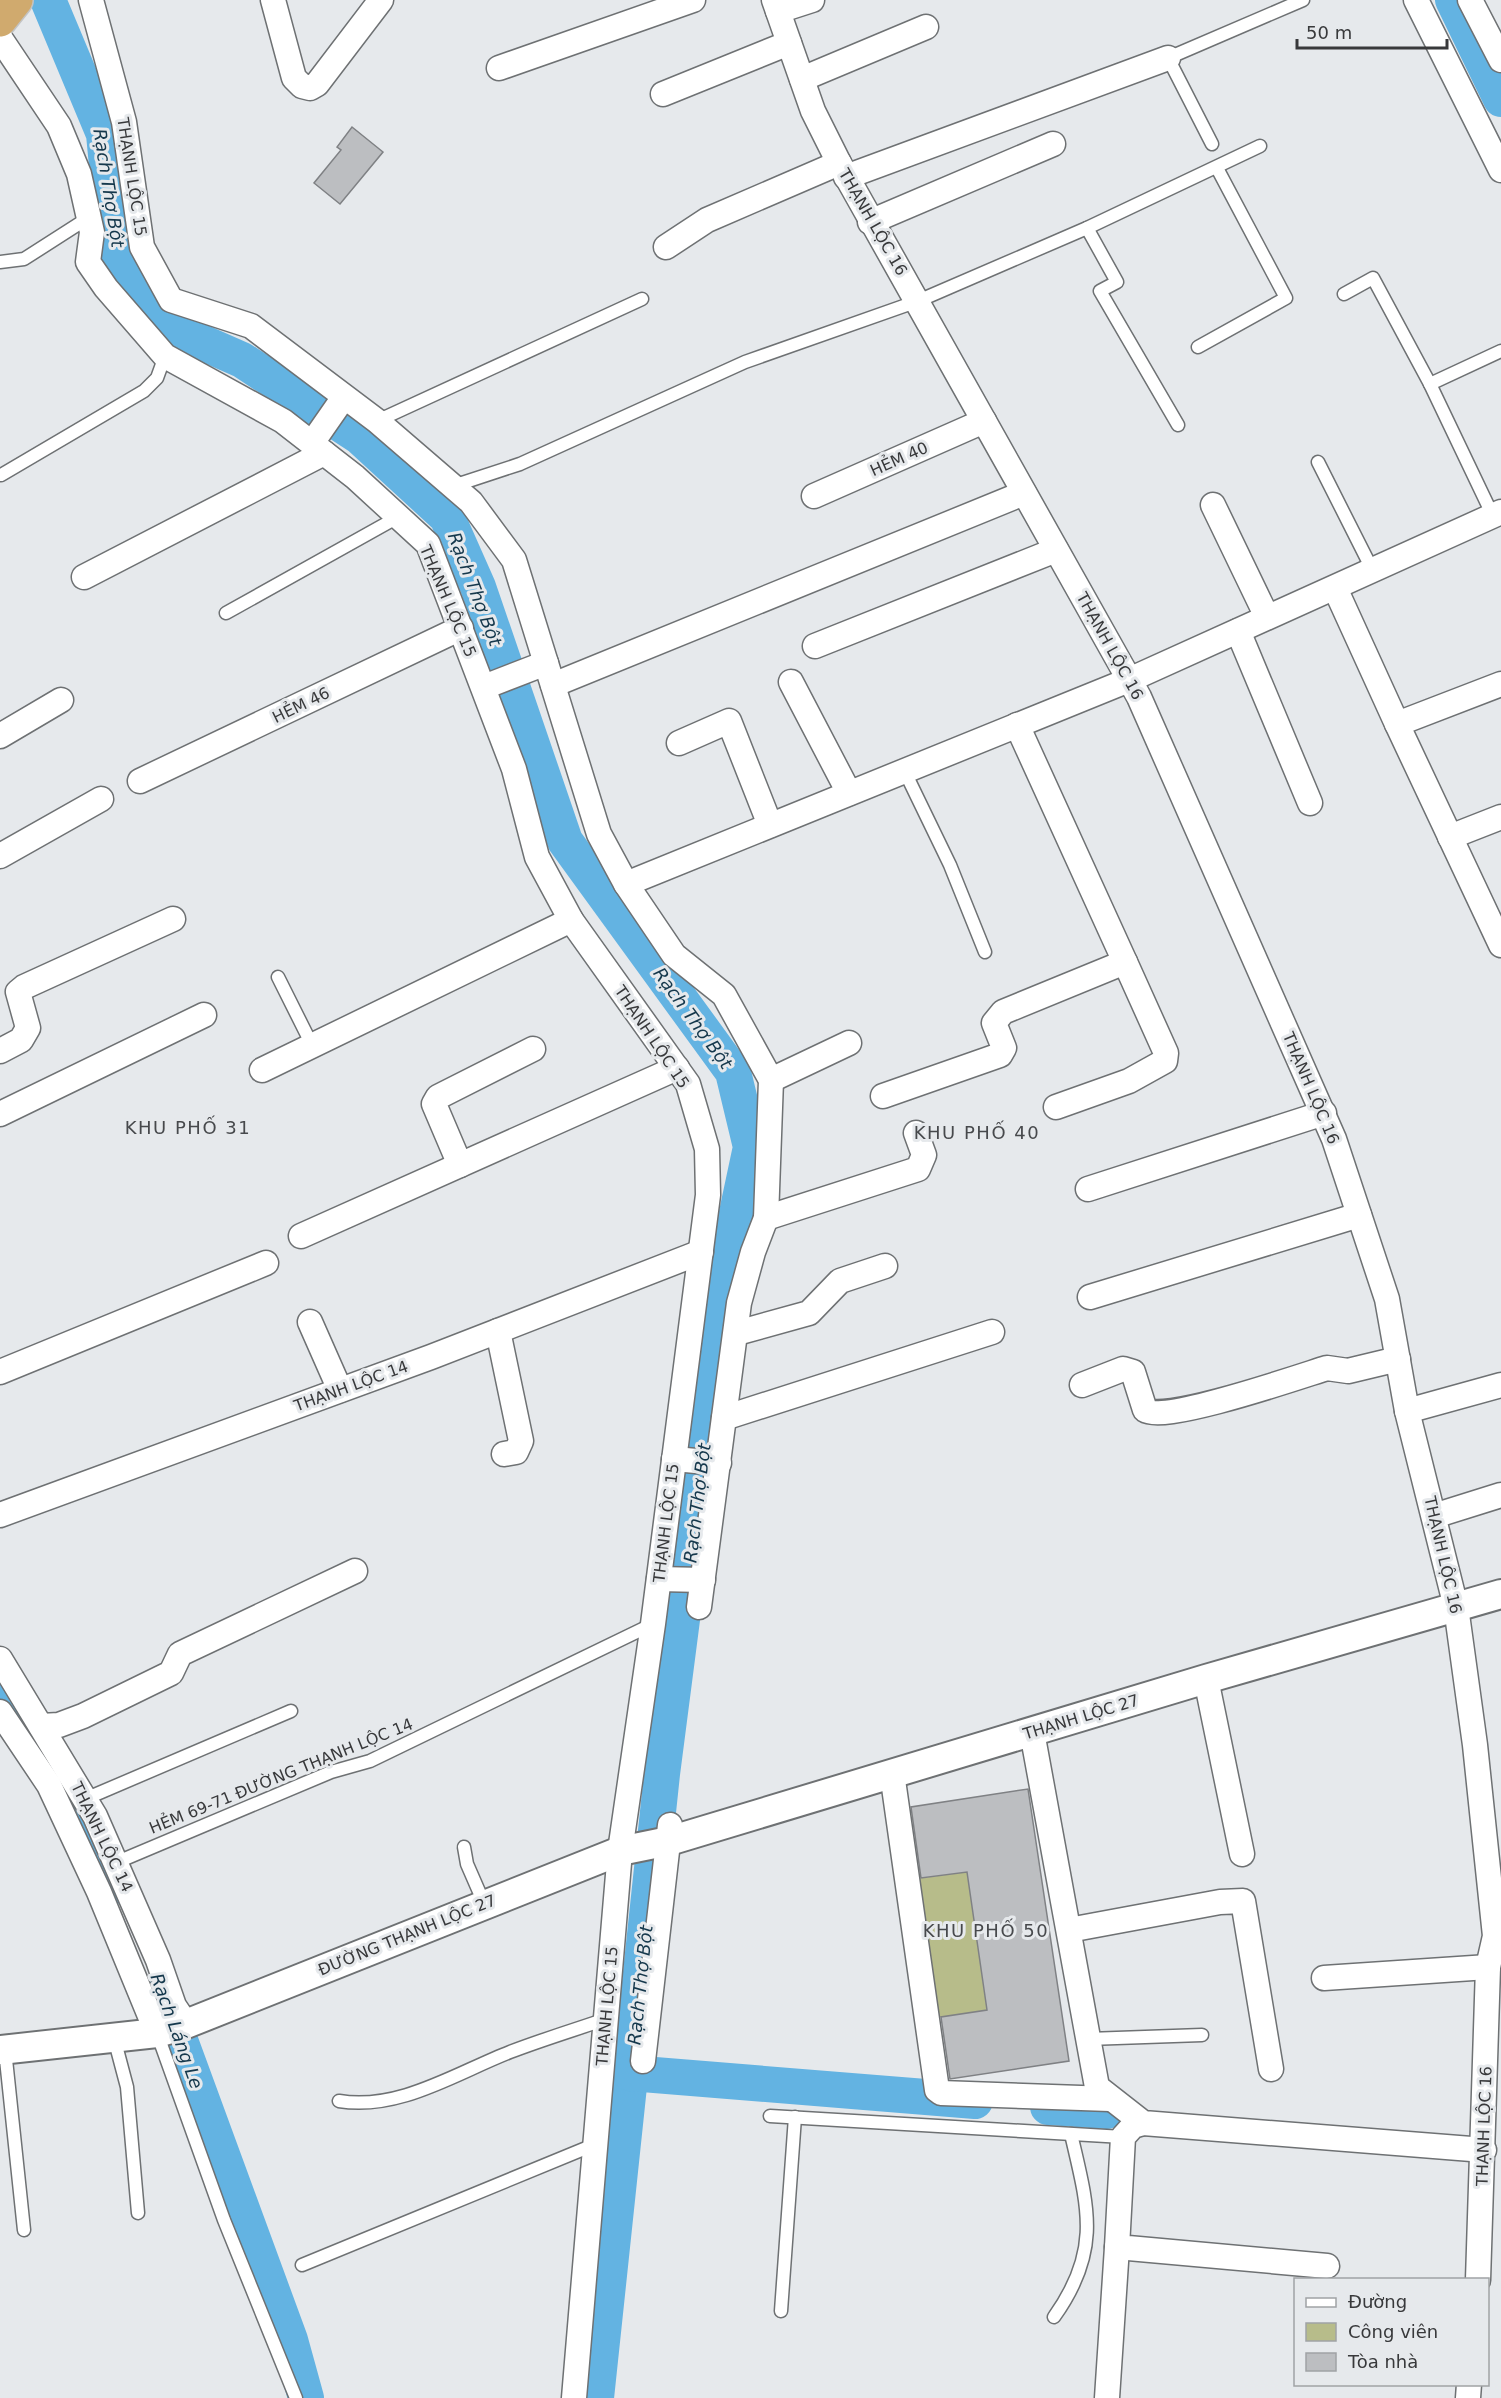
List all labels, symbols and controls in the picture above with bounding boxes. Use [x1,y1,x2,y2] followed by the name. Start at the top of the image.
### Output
[1297,12,1447,50] scale bar
[1306,22,1352,43] text: 50 m
[113,115,151,238] street label: THẠNH LỘC 15
[89,127,129,250] water label: Rạch Thợ Bột
[834,164,911,279] street label: THẠNH LỘC 16
[867,437,931,480] street label: HẺM 40
[444,529,507,650] water label: Rạch Thợ Bột
[415,541,480,660] street label: THẠNH LỘC 15
[1072,588,1147,703] street label: THẠNH LỘC 16
[269,682,333,727] street label: HẺM 46
[649,963,737,1074] water label: Rạch Thợ Bột
[610,981,693,1092] street label: THẠNH LỘC 15
[1278,1028,1343,1147] street label: THẠNH LỘC 16
[125,1115,251,1138] district label: KHU PHỐ 31
[914,1120,1040,1143] district label: KHU PHỐ 40
[290,1357,411,1416] street label: THẠNH LỘC 14
[679,1441,715,1564] water label: Rạch Thợ Bột
[649,1462,683,1585] street label: THẠNH LỘC 15
[1420,1493,1466,1616] street label: THẠNH LỘC 16
[1020,1690,1141,1744] street label: THẠNH LỘC 27
[146,1713,416,1838] street label: HẺM 69-71 ĐƯỜNG THẠNH LỘC 14
[67,1778,137,1895] street label: THẠNH LỘC 14
[315,1891,499,1979] street label: ĐƯỜNG THẠNH LỘC 27
[923,1918,1049,1941] district label: KHU PHỐ 50
[623,1923,657,2046] water label: Rạch Thợ Bột
[592,1945,622,2068] street label: THẠNH LỘC 15
[146,1970,208,2092] water label: Rạch Láng Le
[1472,2066,1496,2187] street label: THẠNH LỘC 16
[1294,2278,1489,2386] legend
[1348,2291,1407,2312] text: Đường
[1348,2321,1438,2342] text: Công viên
[1347,2351,1418,2372] text: Tòa nhà

